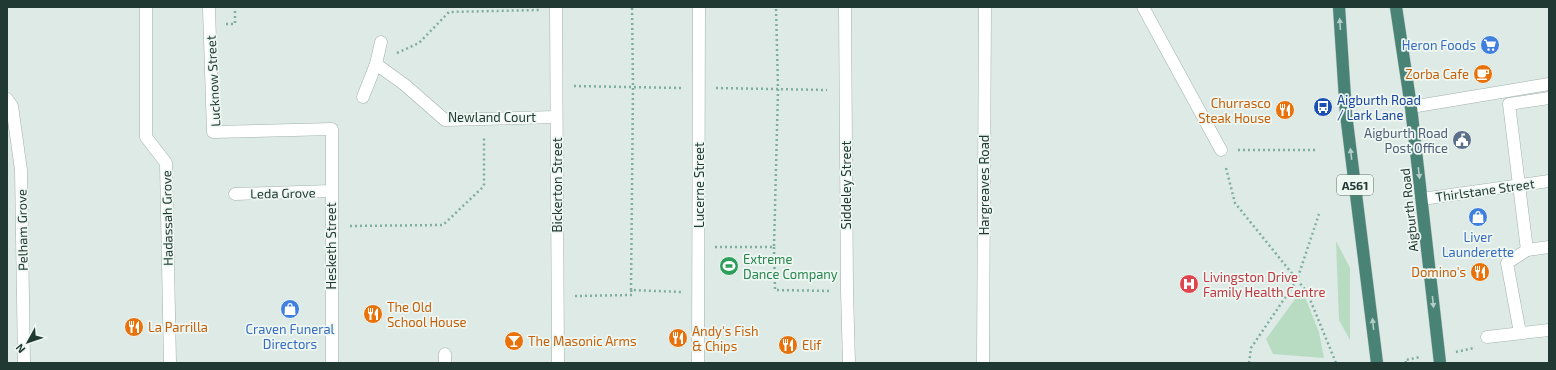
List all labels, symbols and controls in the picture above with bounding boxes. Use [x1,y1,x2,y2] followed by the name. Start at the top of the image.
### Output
[1337,18,1344,30] one-way arrow
[1479,34,1501,56] supermarket icon: Heron Foods
[203,35,223,127] street label: Lucknow Street
[1402,37,1476,53] place label: Heron Foods
[1472,63,1494,85] cafe icon: Zorba Cafe
[1405,66,1469,82] place label: Zorba Cafe
[1337,92,1421,123] place label: Aigburth Road / Lark Lane
[1198,95,1271,126] place label: Churrasco Steak House
[1312,96,1334,118] bus stop icon: Aigburth Road / Lark Lane
[1274,99,1296,121] restaurant icon: Churrasco Steak House
[448,109,536,125] street label: Newland Court
[1364,125,1448,156] place label: Aigburth Road Post Office
[1451,129,1473,151] public building icon: Aigburth Road Post Office
[976,135,992,235] street label: Hargreaves Road
[549,137,565,233] street label: Bickerton Street
[838,141,854,229] street label: Siddeley Street
[691,142,707,228] street label: Lucerne Street
[1348,148,1355,160] one-way arrow
[1397,167,1421,253] street label: Aigburth Road
[1416,167,1422,179] one-way arrow
[158,170,176,266] street label: Hadassah Grove
[1337,175,1373,195] road number: A561
[1435,175,1535,205] street label: Thirlstane Street
[250,184,316,202] street label: Leda Grove
[13,189,31,271] street label: Pelham Grove
[323,202,339,290] street label: Hesketh Street
[1467,206,1489,228] shop icon: Liver Launderette
[1442,229,1514,260] place label: Liver Launderette
[743,251,838,282] place label: Extreme Dance Company
[718,255,740,277] sports icon: Extreme Dance Company
[1469,261,1491,283] restaurant icon: Domino's
[1411,264,1466,280] place label: Domino's
[1203,269,1325,300] place label: Livingston Drive Family Health Centre
[1178,273,1200,295] hospital icon: Livingston Drive Family Health Centre
[1430,296,1437,308] one-way arrow
[279,298,301,320] shop icon: Craven Funeral Directors
[387,299,466,330] place label: The Old School House
[362,303,384,325] restaurant icon: The Old School House
[123,316,145,338] restaurant icon: La Parrilla
[1369,318,1376,330] one-way arrow
[148,319,208,335] place label: La Parrilla
[246,321,335,352] place label: Craven Funeral Directors
[8,322,48,362] north arrow
[692,323,759,354] place label: Andy's Fish & Chips
[667,327,689,349] restaurant icon: Andy's Fish & Chips
[503,330,525,352] bar icon: The Masonic Arms
[528,333,637,349] place label: The Masonic Arms
[777,334,799,356] restaurant icon: Elif
[802,337,822,353] place label: Elif
[12,341,27,356] text: N

